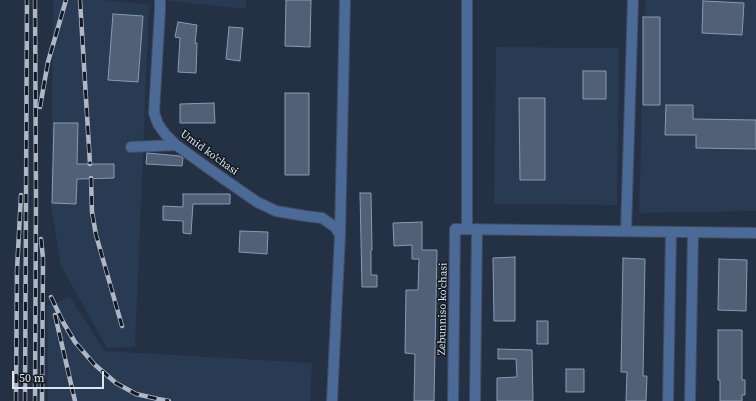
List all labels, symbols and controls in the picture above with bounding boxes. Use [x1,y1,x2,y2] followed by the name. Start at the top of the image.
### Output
[178,128,240,178] street label: Umid ko'chasi
[436,263,450,355] street label: Zebunniso ko'chasi
[14,363,106,389] scale bar
[19,370,45,386] text: 50 m

